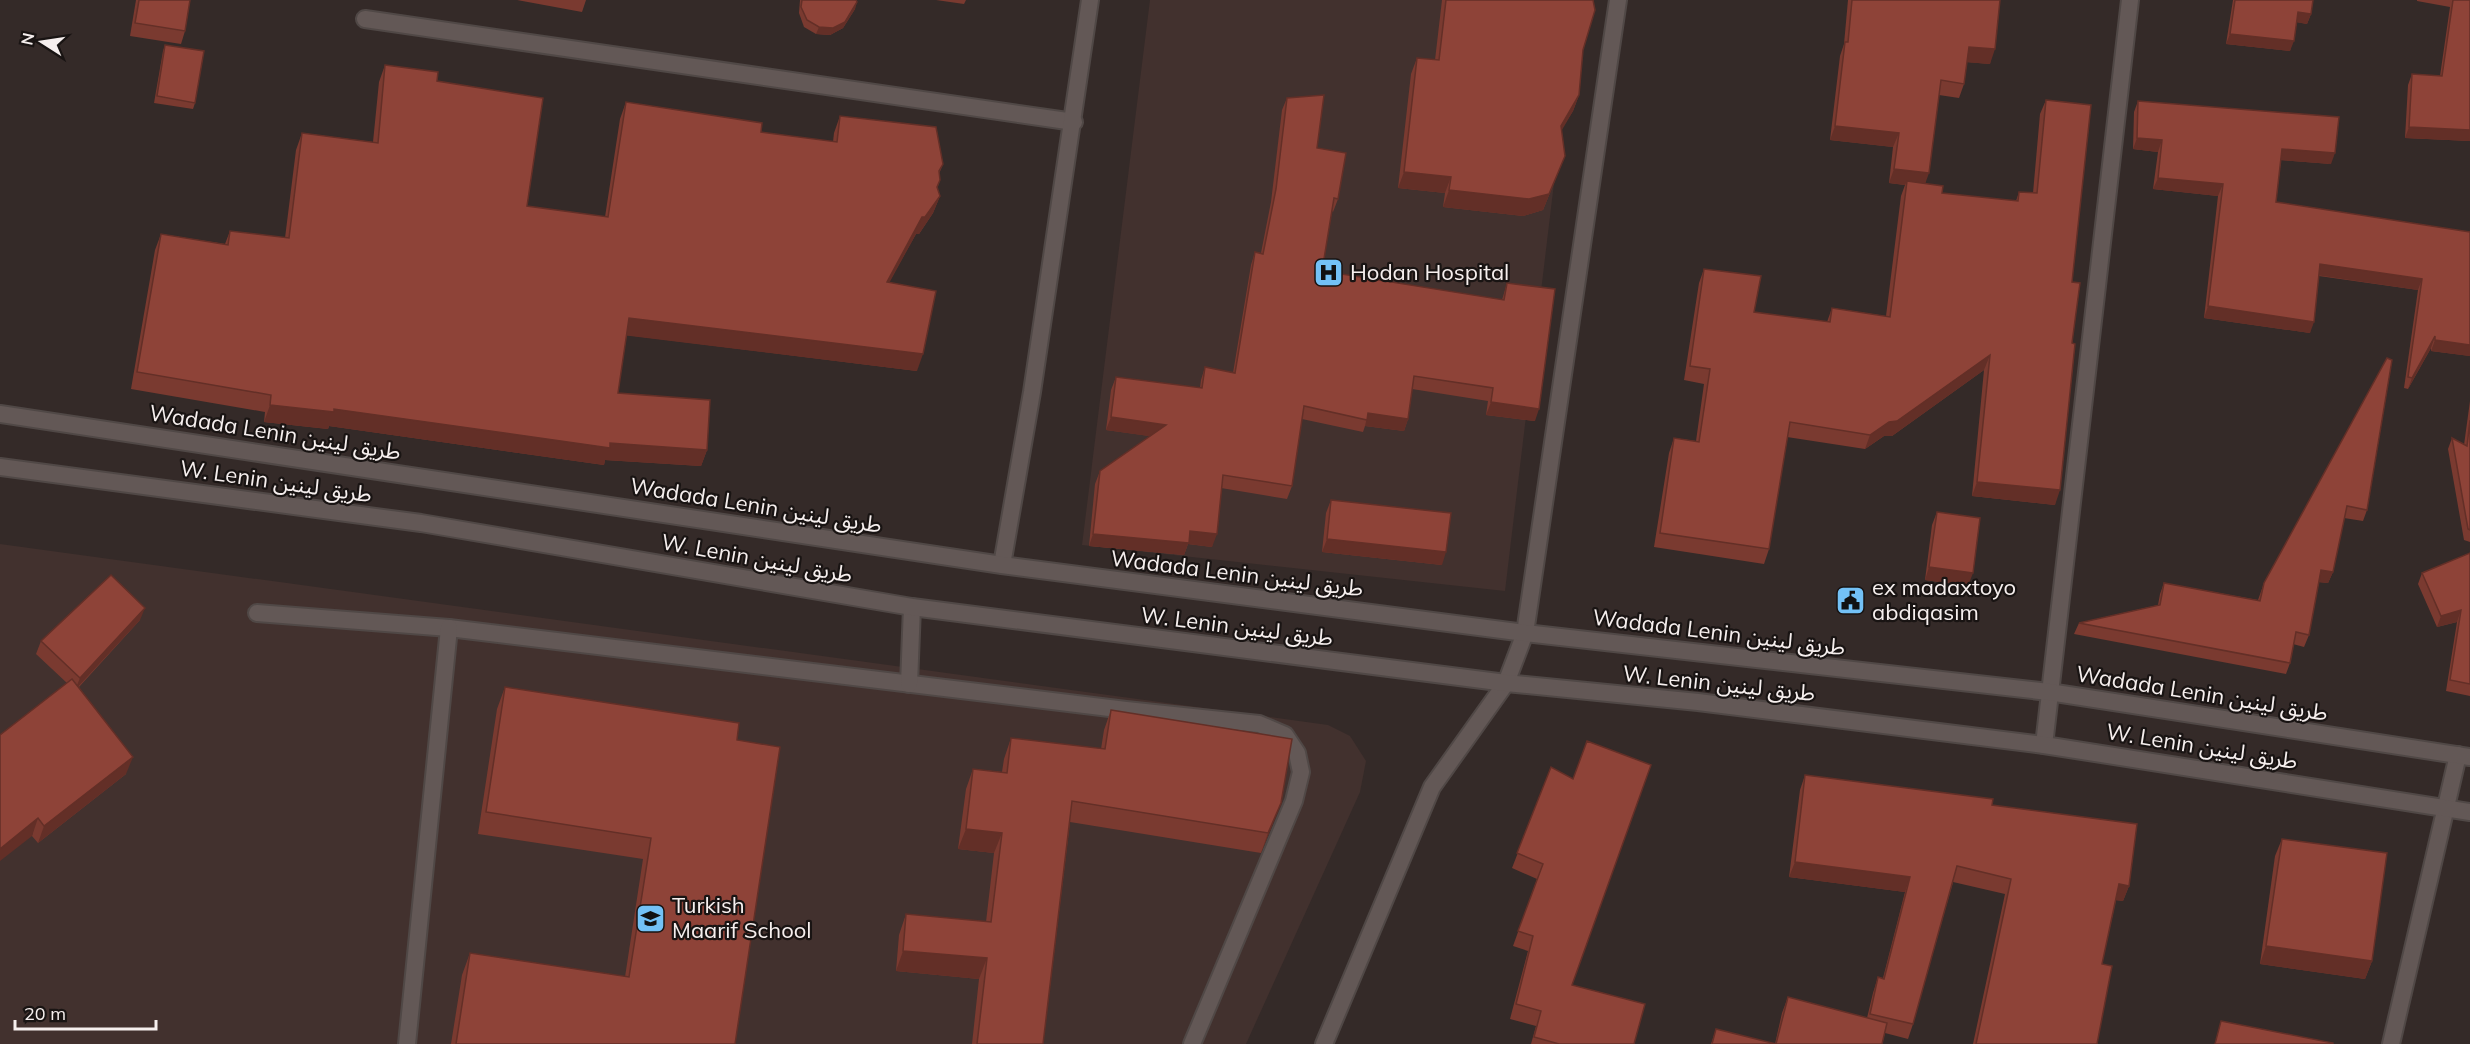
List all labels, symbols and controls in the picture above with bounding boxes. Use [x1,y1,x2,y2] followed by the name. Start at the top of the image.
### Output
[12,12,72,72] north arrow
[16,31,38,47] text: N
[1313,256,1345,288] hospital icon: Hodan Hospital
[1350,258,1509,286] place label: Hodan Hospital
[147,398,403,466] street label: Wadada Lenin طريق لينين
[178,454,374,508] street label: W. Lenin طريق لينين
[628,471,884,539] street label: Wadada Lenin طريق لينين
[659,527,855,589] street label: W. Lenin طريق لينين
[1109,544,1365,602] street label: Wadada Lenin طريق لينين
[1872,573,2016,626] place label: ex madaxtoyo abdiqasim
[1835,584,1867,616] public building icon: ex madaxtoyo abdiqasim
[1139,600,1335,652] street label: W. Lenin طريق لينين
[1591,603,1847,661] street label: Wadada Lenin طريق لينين
[1621,659,1817,707] street label: W. Lenin طريق لينين
[2074,659,2330,727] street label: Wadada Lenin طريق لينين
[2104,717,2300,775] street label: W. Lenin طريق لينين
[672,891,812,944] place label: Turkish Maarif School
[635,902,667,934] school or university icon: Turkish Maarif School
[15,993,156,1031] scale bar
[24,1002,66,1025] text: 20 m

